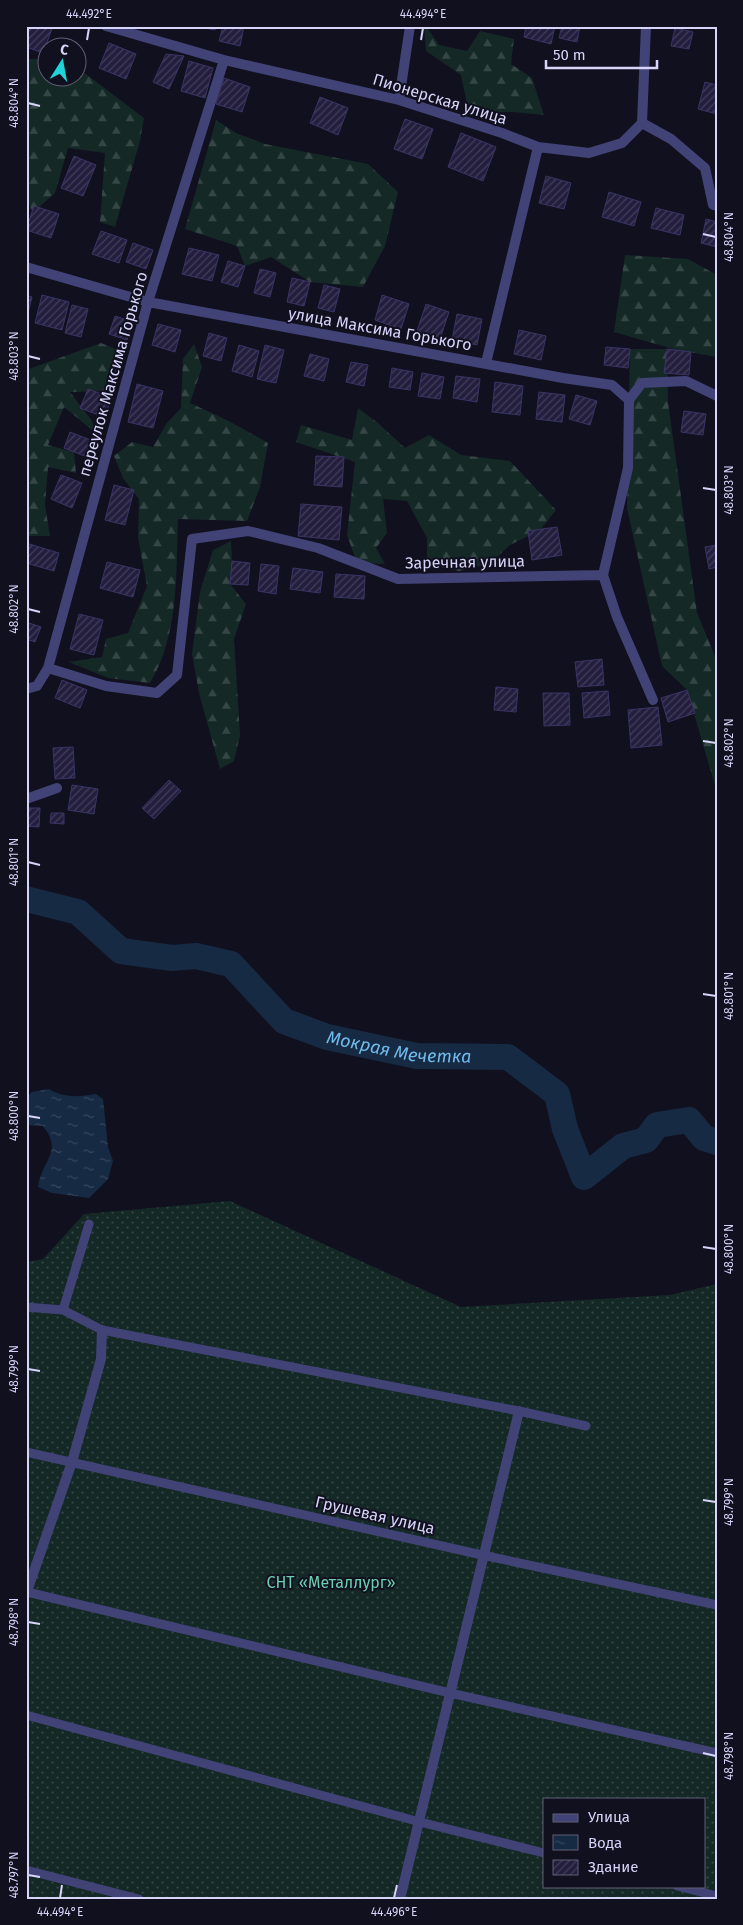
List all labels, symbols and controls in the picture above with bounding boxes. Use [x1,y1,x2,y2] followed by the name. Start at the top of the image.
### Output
[66,7,112,21] text: 44.492°E
[400,7,446,21] text: 44.494°E
[38,38,88,88] north arrow
[546,38,657,70] scale bar
[59,41,70,59] text: С
[553,46,586,64] text: 50 m
[371,70,509,128] street label: Пионерская улица
[7,78,21,128] text: 48.804°N
[722,212,736,262] text: 48.804°N
[75,269,151,479] street label: переулок Максима Горького
[287,303,473,355] street label: улица Максима Горького
[7,331,21,381] text: 48.803°N
[722,465,736,515] text: 48.803°N
[405,551,525,573] street label: Заречная улица
[7,584,21,634] text: 48.802°N
[722,718,736,768] text: 48.802°N
[7,838,21,886] text: 48.801°N
[722,972,736,1020] text: 48.801°N
[325,1026,472,1068] water label: Мокрая Мечетка
[7,1091,21,1141] text: 48.800°N
[722,1224,736,1274] text: 48.800°N
[7,1345,21,1393] text: 48.799°N
[722,1478,736,1526] text: 48.799°N
[313,1492,437,1538] street label: Грушевая улица
[266,1573,396,1592] park label: СНТ «Металлург»
[7,1598,21,1646] text: 48.798°N
[722,1732,736,1780] text: 48.798°N
[543,1798,706,1888] legend
[588,1808,630,1826] text: Улица
[588,1834,622,1852] text: Вода
[7,1851,21,1899] text: 48.797°N
[588,1858,638,1876] text: Здание
[37,1905,83,1919] text: 44.494°E
[371,1905,417,1919] text: 44.496°E

